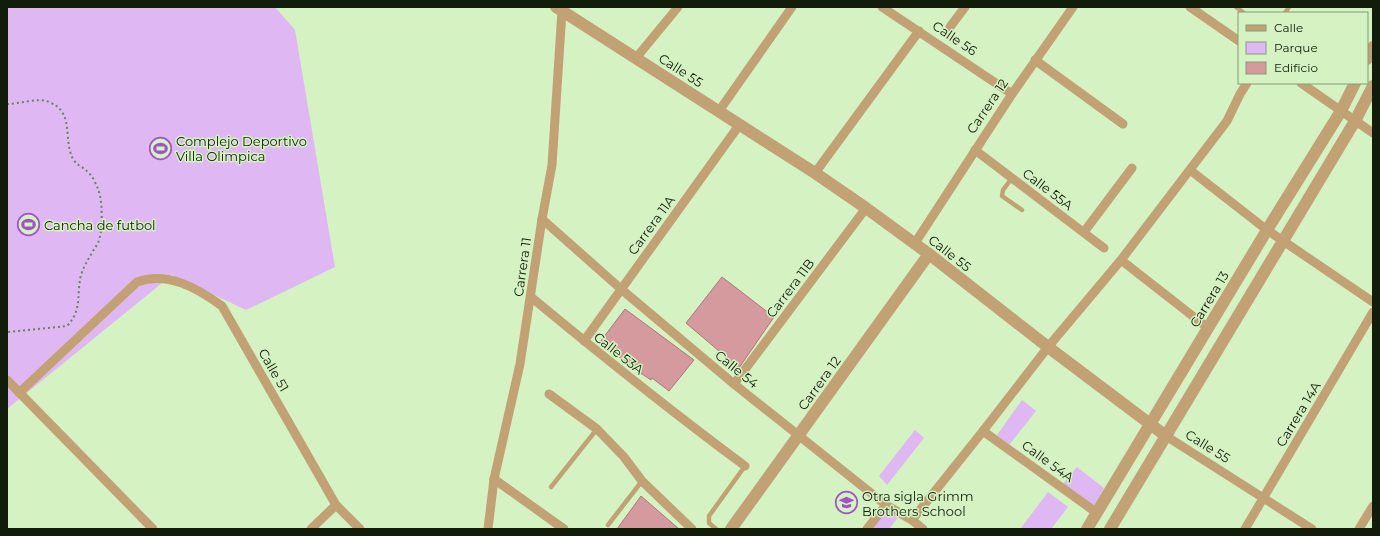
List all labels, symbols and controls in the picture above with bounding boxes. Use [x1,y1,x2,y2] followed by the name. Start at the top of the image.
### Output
[1238,12,1368,84] legend
[930,17,980,59] street label: Calle 56
[1274,20,1303,35] text: Calle
[1274,40,1318,55] text: Parque
[656,50,706,90] street label: Calle 55
[1274,60,1318,75] text: Edificio
[963,76,1011,136] street label: Carrera 12
[176,133,307,164] place label: Complejo Deportivo Villa Olimpica
[148,135,174,161] sports icon: Complejo Deportivo Villa Olimpica
[1020,165,1077,214] street label: Calle 55A
[624,192,678,258] street label: Carrera 11A
[16,212,42,238] sports icon: Cancha de futbol
[44,217,156,233] place label: Cancha de futbol
[925,231,975,275] street label: Calle 55
[510,236,534,298] street label: Carrera 11
[763,255,817,321] street label: Carrera 11B
[1186,268,1232,330] street label: Carrera 13
[591,329,648,378] street label: Calle 53A
[255,346,293,394] street label: Calle 51
[712,347,762,392] street label: Calle 54
[794,353,844,413] street label: Carrera 12
[1272,378,1324,449] street label: Carrera 14A
[1183,426,1233,466] street label: Calle 55
[1019,437,1078,486] street label: Calle 54A
[862,488,974,519] place label: Otra sigla Grimm Brothers School
[833,490,859,516] school or university icon: Otra sigla Grimm Brothers School

